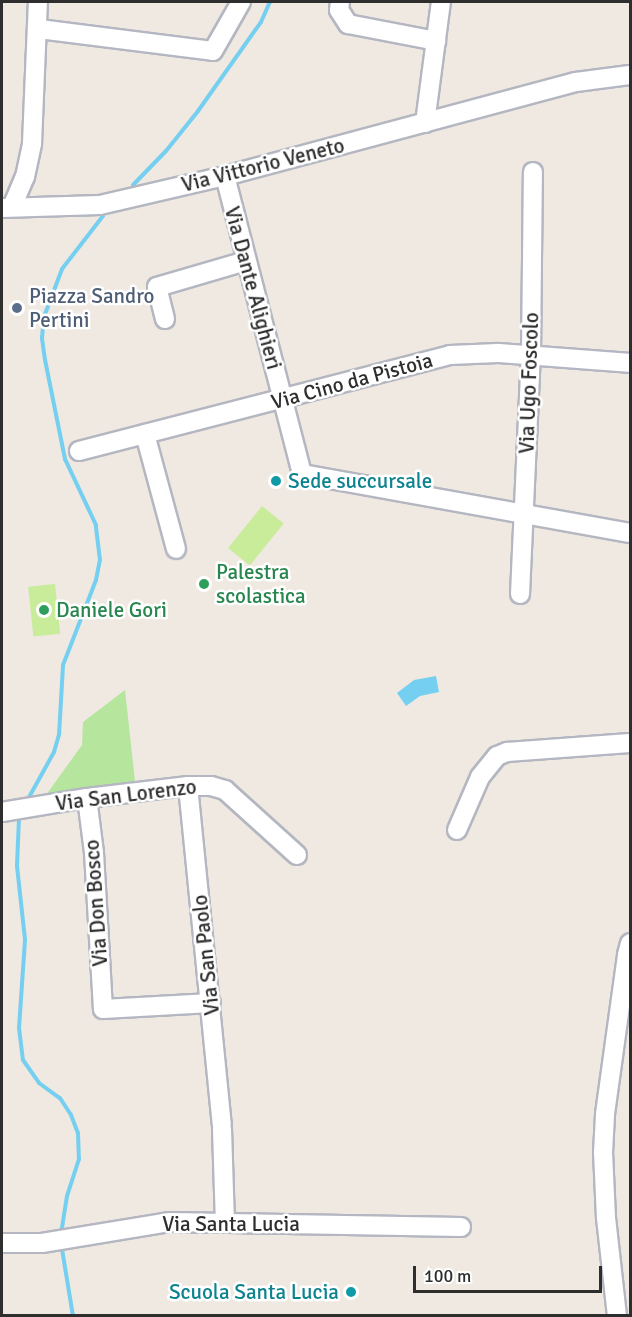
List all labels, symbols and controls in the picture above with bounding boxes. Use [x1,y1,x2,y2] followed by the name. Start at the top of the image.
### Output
[179,133,347,197] street label: Via Vittorio Veneto
[219,204,287,372] street label: Via Dante Alighieri
[29,283,154,333] place label: Piazza Sandro Pertini
[10,301,24,315] marker: Piazza Sandro Pertini
[514,312,544,454] street label: Via Ugo Foscolo
[269,347,435,415] street label: Via Cino da Pistoia
[288,468,432,494] place label: Sede succursale
[269,474,283,488] marker: Sede succursale
[216,559,306,609] place label: Palestra scolastica
[197,577,211,591] marker: Palestra scolastica
[56,597,167,623] place label: Daniele Gori
[37,603,51,617] marker: Daniele Gori
[54,774,198,816] street label: Via San Lorenzo
[79,839,113,967] street label: Via Don Bosco
[187,893,225,1017] street label: Via San Paolo
[162,1211,300,1237] street label: Via Santa Lucia
[416,1254,605,1292] scale bar
[424,1265,471,1287] text: 100 m
[169,1279,339,1305] place label: Scuola Santa Lucia
[344,1285,358,1299] marker: Scuola Santa Lucia

